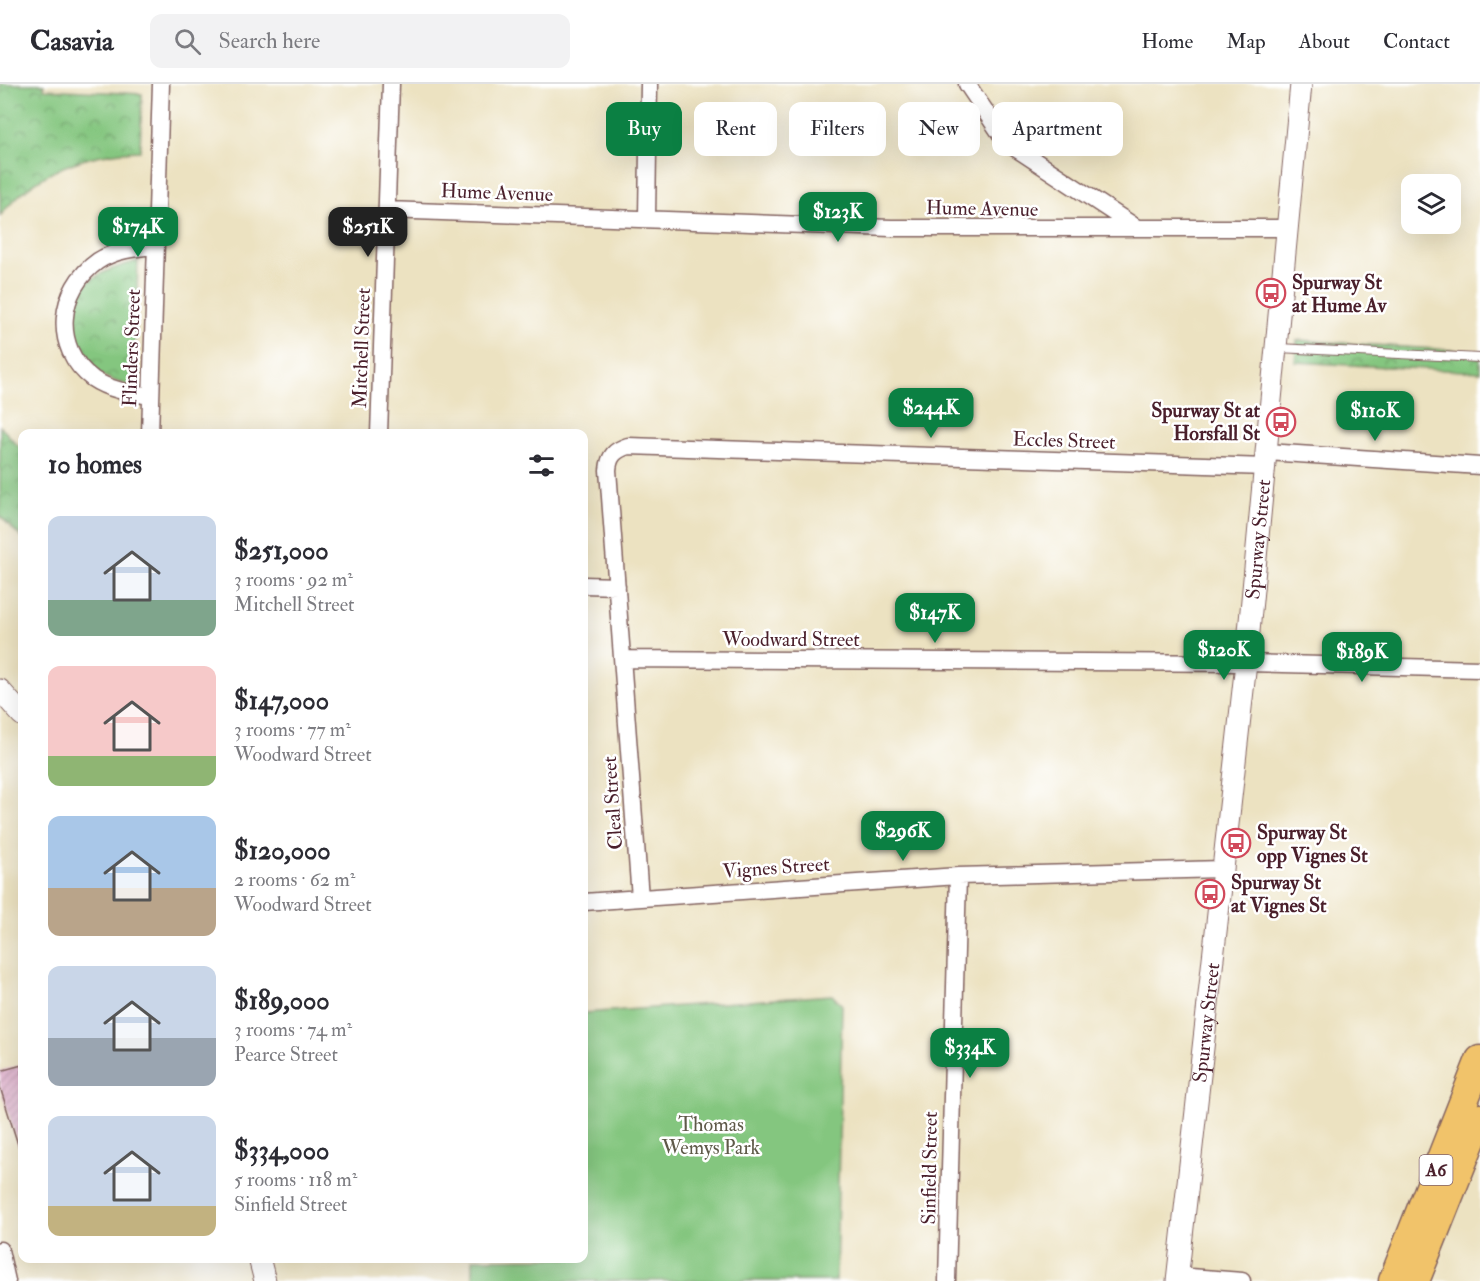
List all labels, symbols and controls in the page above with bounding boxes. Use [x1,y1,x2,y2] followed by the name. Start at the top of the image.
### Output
[150,14,570,68] search box
[30,24,114,59] text: Casavia
[171,25,204,58] icon: search
[219,27,320,55] text: Search here
[1141,28,1193,55] text: Home
[1226,28,1266,55] text: Map
[1299,28,1350,55] text: About
[1383,28,1450,55] text: Contact
[606,102,682,156] chip: Buy
[694,102,777,156] chip: Rent
[789,102,886,156] chip: Filters
[898,102,980,156] chip: New
[992,102,1123,156] chip: Apartment
[1401,174,1461,234] map controls
[1401,174,1461,234] button: layers
[440,178,554,207] street label: Hume Avenue
[796,192,880,243] pin: $123K
[926,195,1038,222] street label: Hume Avenue
[813,199,863,224] text: $123K
[96,207,180,258] pin: $174K
[326,207,410,258] pin: $251K
[112,214,164,239] text: $174K
[342,214,394,239] text: $251K
[1292,270,1388,318] place label: Spurway St at Hume Av
[1255,277,1287,309] bus stop icon: Spurway St at Hume Av
[347,287,376,409] street label: Mitchell Street
[117,288,146,408] street label: Flinders Street
[889,388,973,439] pin: $244K
[1333,391,1417,442] pin: $110K
[902,395,960,420] text: $244K
[1151,398,1261,446] place label: Spurway St at Horsfall St
[1350,398,1400,423] text: $110K
[1265,406,1297,438] bus stop icon: Spurway St at Horsfall St
[1012,426,1116,455] street label: Eccles Street
[48,449,142,481] text: 10 homes
[525,449,558,482] icon: filters
[1240,478,1276,601] street label: Spurway Street
[234,535,329,567] text: $251,000
[96,540,168,612] icon: home
[234,567,353,592] text: 3 rooms · 92 m²
[234,592,355,617] text: Mitchell Street
[893,593,977,644] pin: $147K
[909,600,961,625] text: $147K
[721,627,860,652] street label: Woodward Street
[1182,630,1266,681] pin: $120K
[1320,632,1404,683] pin: $189K
[1198,637,1250,662] text: $120K
[1336,639,1388,664] text: $189K
[234,685,329,717] text: $147,000
[96,690,168,762] icon: home
[234,717,351,742] text: 3 rooms · 77 m²
[234,742,372,767] text: Woodward Street
[597,755,628,851] street label: Cleal Street
[861,811,945,862] pin: $296K
[875,818,931,843] text: $296K
[1257,820,1368,869] place label: Spurway St opp Vignes St
[1220,827,1252,859] bus stop icon: Spurway St opp Vignes St
[234,835,331,867] text: $120,000
[96,840,168,912] icon: home
[722,851,831,884] street label: Vignes Street
[234,867,355,892] text: 2 rooms · 62 m²
[1231,870,1327,919] place label: Spurway St at Vignes St
[1194,878,1226,910] bus stop icon: Spurway St at Vignes St
[234,892,372,917] text: Woodward Street
[1187,961,1226,1084] street label: Spurway Street
[234,985,330,1017] text: $189,000
[96,990,168,1062] icon: home
[234,1017,352,1042] text: 3 rooms · 74 m²
[928,1028,1012,1079] pin: $334K
[944,1035,996,1060] text: $334K
[234,1042,338,1067] text: Pearce Street
[916,1111,943,1225] street label: Sinfield Street
[661,1112,761,1160] park label: Thomas Wemys Park
[234,1135,329,1167] text: $334,000
[96,1140,168,1212] icon: home
[1420,1155,1452,1185] road number: A6
[234,1167,357,1192] text: 5 rooms · 118 m²
[234,1192,347,1217] text: Sinfield Street

